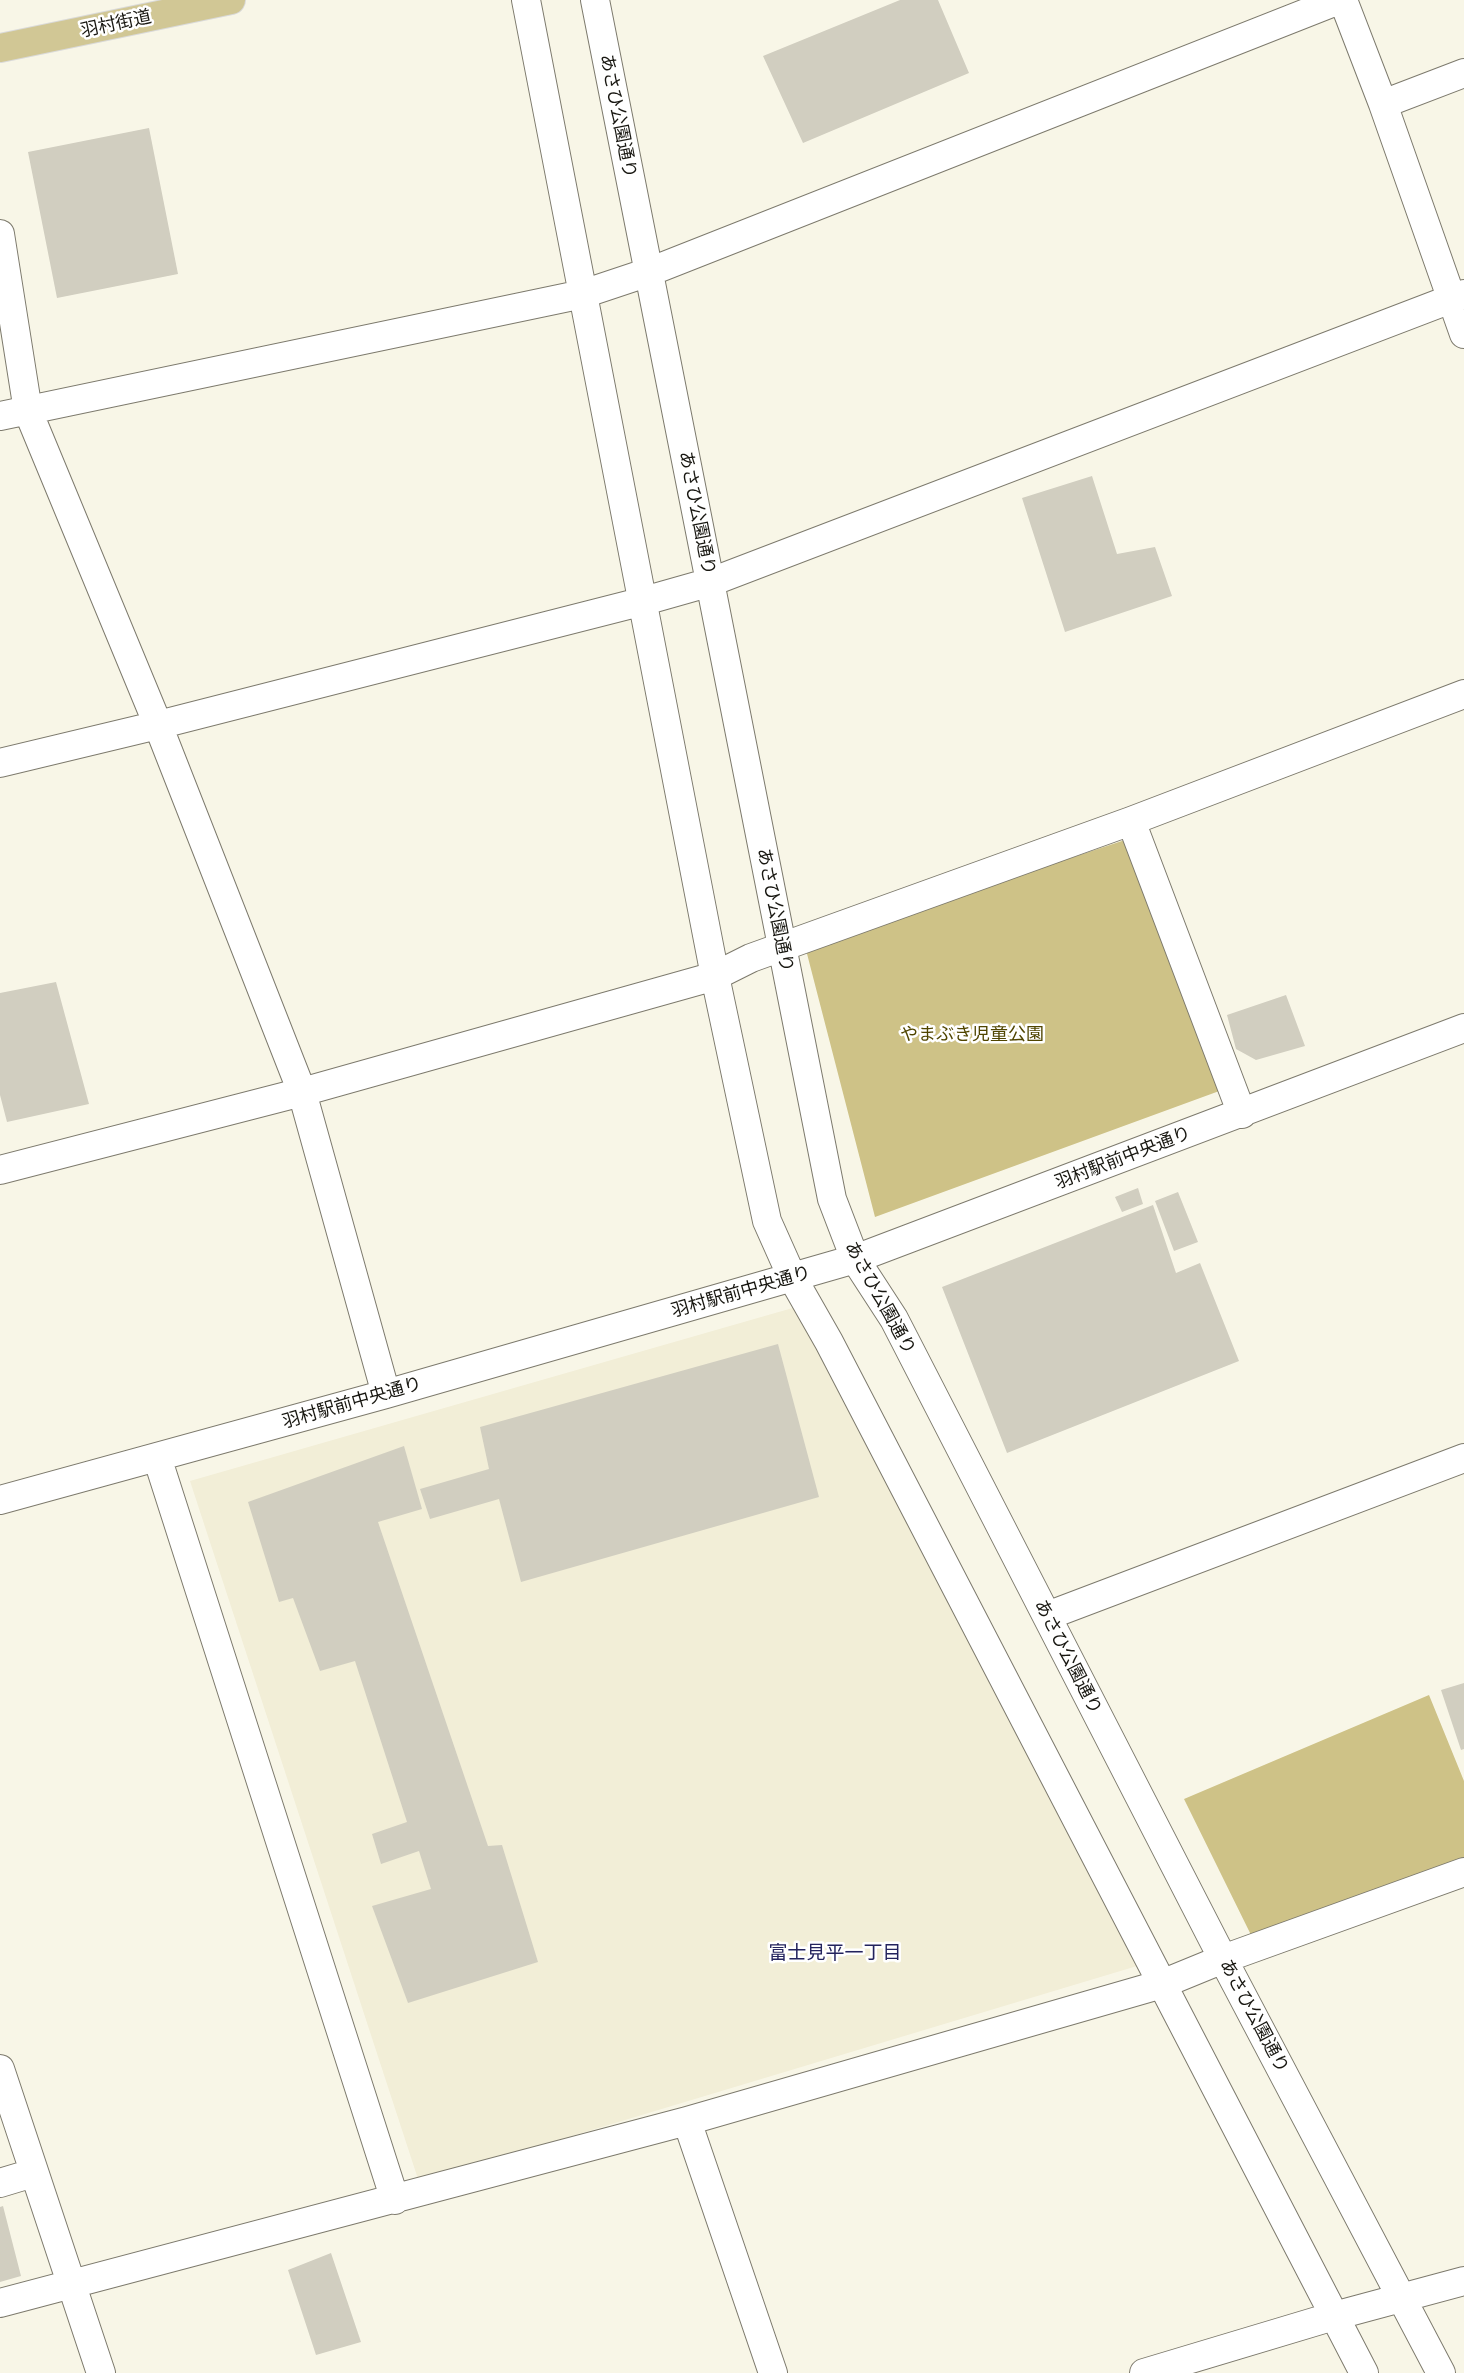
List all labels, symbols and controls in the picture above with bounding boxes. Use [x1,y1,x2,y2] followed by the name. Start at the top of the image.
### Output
[79,6,153,42] street label: 羽村街道
[595,52,641,180] street label: あさひ公園通り
[674,449,720,577] street label: あさひ公園通り
[752,846,798,974] street label: あさひ公園通り
[900,1024,1044,1046] park label: やまぶき児童公園
[1052,1122,1194,1194] street label: 羽村駅前中央通り
[840,1238,920,1358] street label: あさひ公園通り
[669,1262,813,1322] street label: 羽村駅前中央通り
[280,1373,424,1433] street label: 羽村駅前中央通り
[1030,1596,1106,1718] street label: あさひ公園通り
[769,1942,901,1964] district label: 富士見平一丁目
[1215,1955,1293,2077] street label: あさひ公園通り

